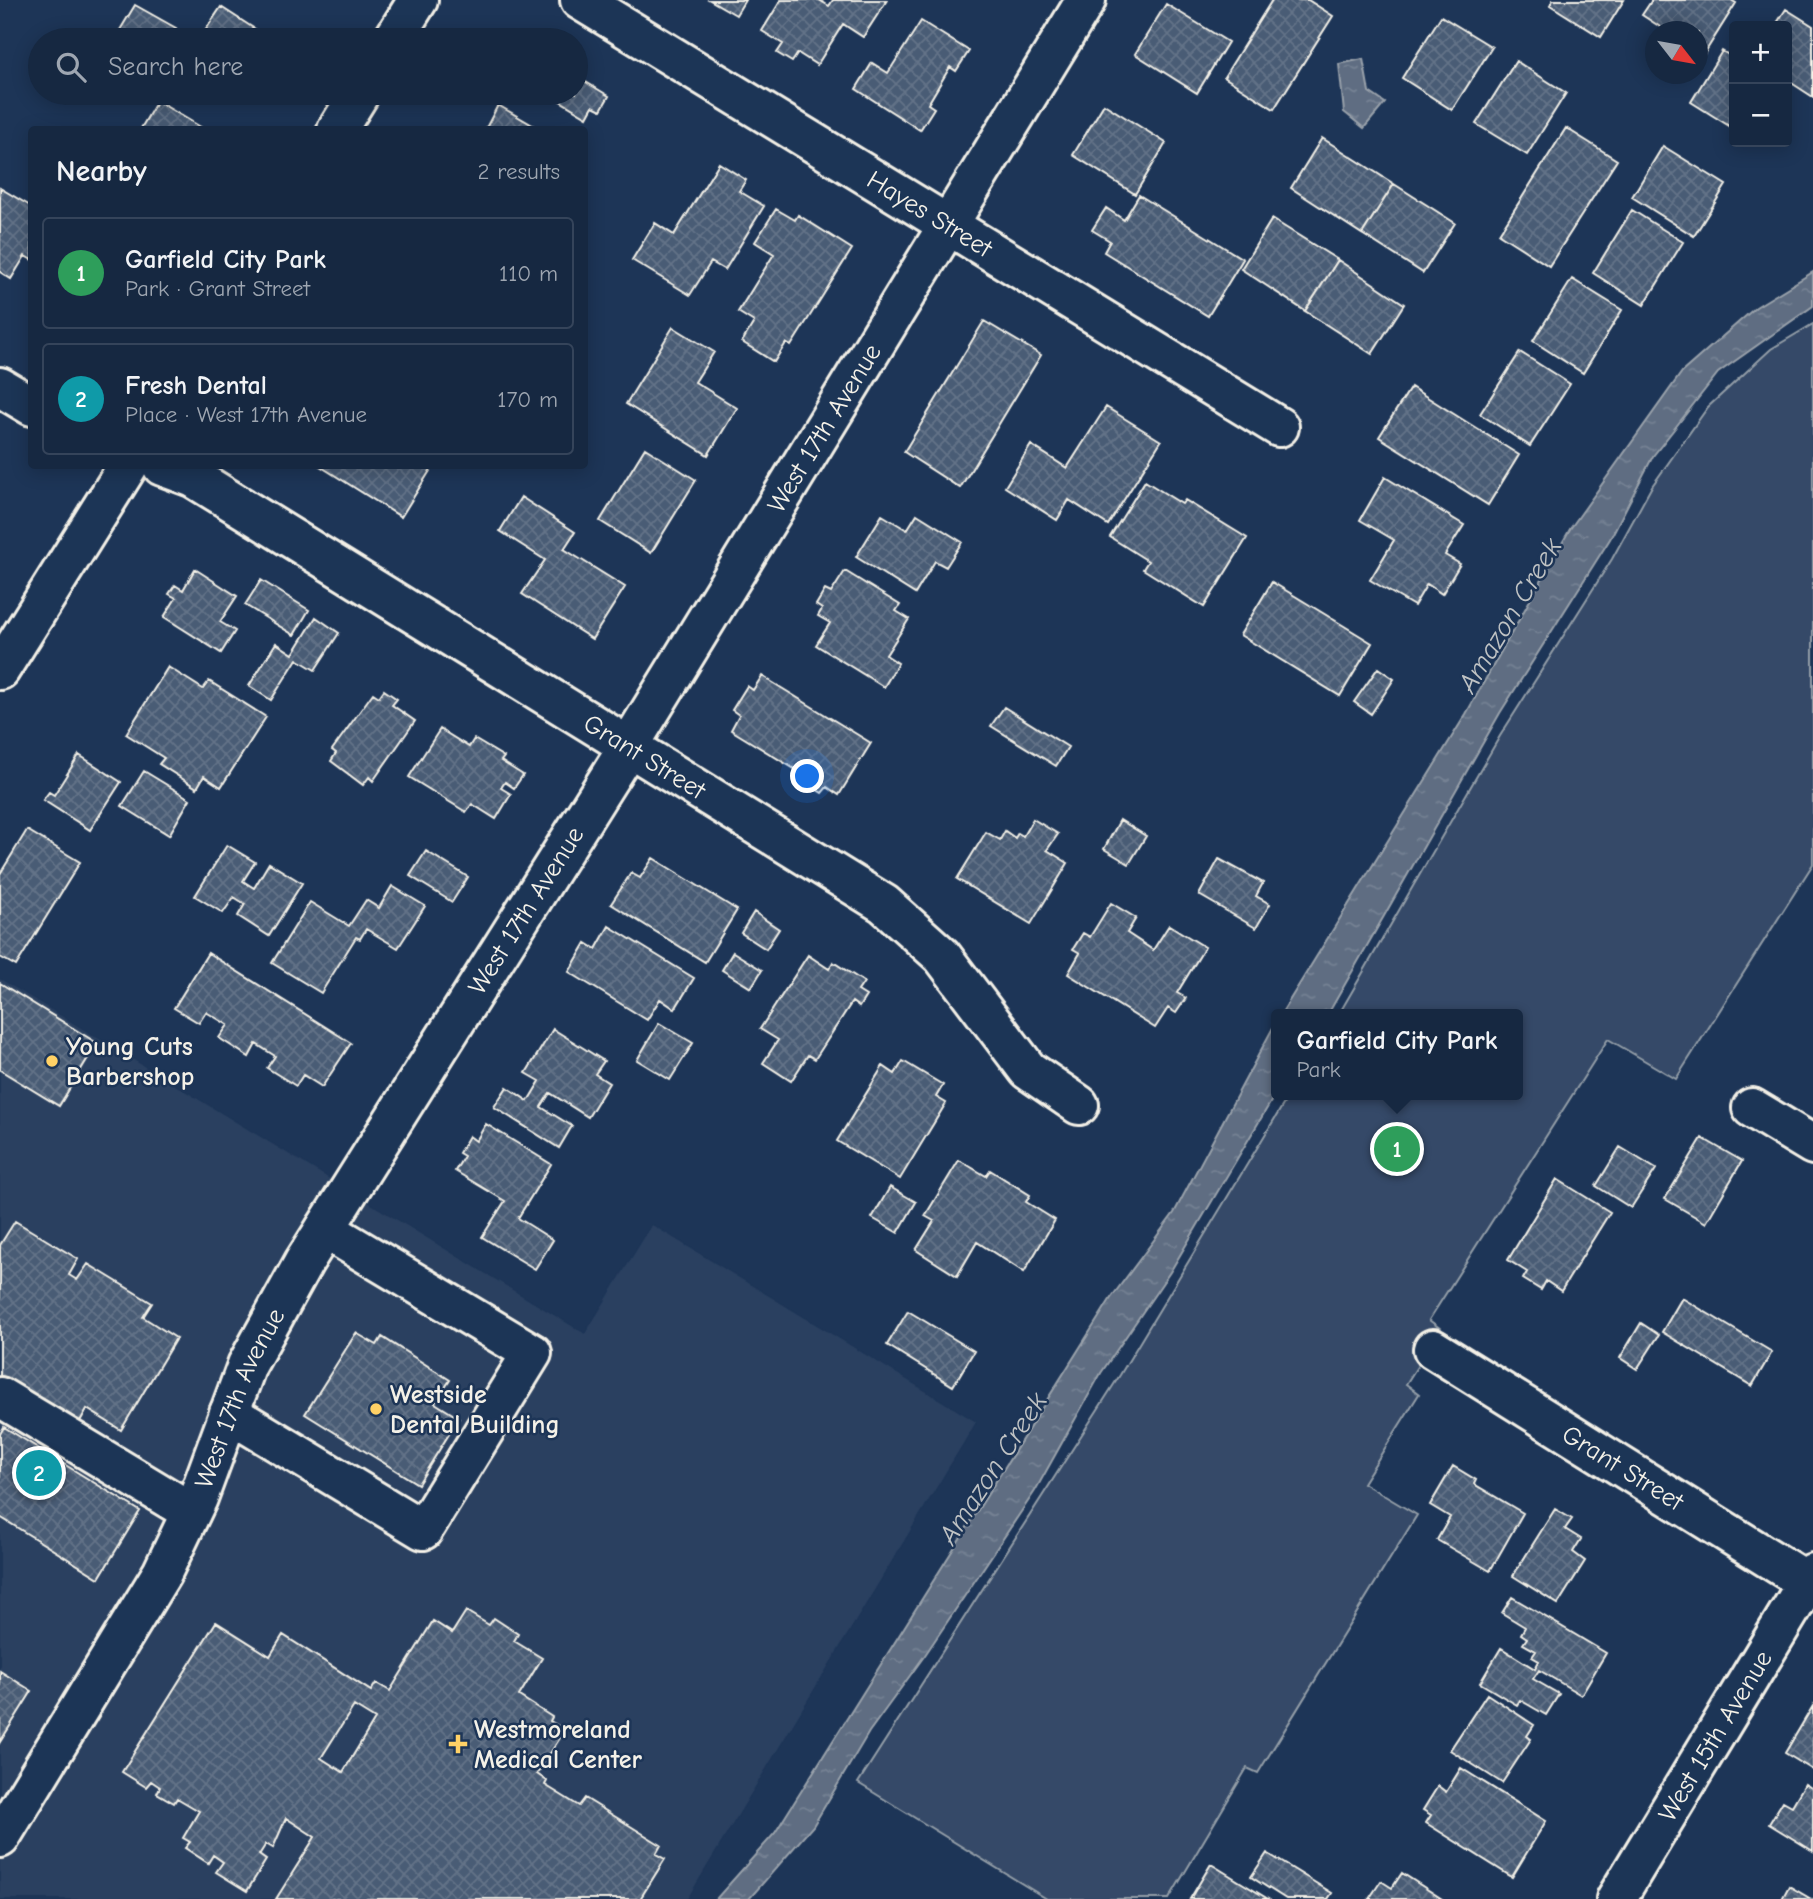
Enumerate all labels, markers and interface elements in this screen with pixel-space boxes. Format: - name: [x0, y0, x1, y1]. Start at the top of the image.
- north arrow: [1645, 21, 1708, 84]
- map controls: [1729, 21, 1792, 147]
- button: +: [1729, 21, 1792, 84]
- search box: [28, 28, 588, 105]
- icon: search: [52, 48, 90, 86]
- text: Search here: [108, 52, 243, 82]
- button: −: [1729, 84, 1792, 147]
- text: Nearby: [56, 154, 147, 189]
- text: 2 results: [478, 158, 560, 185]
- street label: Hayes Street: [861, 165, 999, 265]
- text: Garfield City Park: [125, 245, 326, 275]
- text: 1: [76, 260, 86, 287]
- text: 110 m: [499, 260, 558, 287]
- text: Park · Grant Street: [125, 275, 310, 302]
- street label: West 17th Avenue: [762, 339, 888, 518]
- text: Fresh Dental: [125, 371, 267, 401]
- text: 2: [75, 386, 87, 413]
- text: 170 m: [497, 386, 558, 413]
- text: Place · West 17th Avenue: [125, 401, 367, 428]
- water label: Amazon Creek: [1451, 532, 1569, 699]
- street label: Grant Street: [578, 708, 712, 807]
- your location: [790, 759, 824, 793]
- street label: West 17th Avenue: [462, 821, 590, 1000]
- popup: [1271, 1009, 1523, 1100]
- text: Garfield City Park: [1297, 1026, 1497, 1056]
- place label: Young Cuts Barbershop: [66, 1032, 194, 1092]
- marker: Young Cuts Barbershop: [44, 1053, 60, 1069]
- text: Park: [1297, 1056, 1341, 1083]
- pin: 1: [1374, 1123, 1420, 1175]
- street label: West 17th Avenue: [189, 1303, 291, 1492]
- place label: Westside Dental Building: [390, 1380, 560, 1440]
- water label: Amazon Creek: [931, 1386, 1054, 1551]
- marker: Westside Dental Building: [368, 1401, 384, 1417]
- street label: Grant Street: [1556, 1419, 1690, 1518]
- pin: 2: [16, 1447, 62, 1499]
- street label: West 15th Avenue: [1653, 1645, 1779, 1827]
- place label: Westmoreland Medical Center: [474, 1715, 643, 1775]
- marker: Westmoreland Medical Center: [448, 1734, 468, 1754]

